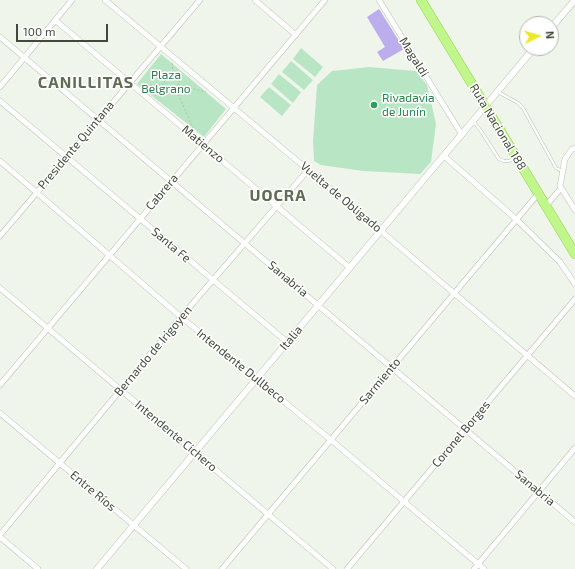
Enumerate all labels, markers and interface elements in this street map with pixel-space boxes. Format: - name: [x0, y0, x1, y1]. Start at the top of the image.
- scale bar: [18, 16, 110, 42]
- north arrow: [519, 16, 559, 56]
- text: 100 m: [23, 24, 55, 38]
- text: N: [544, 30, 557, 40]
- street label: Magaldi: [396, 35, 432, 79]
- park label: Plaza Belgrano: [141, 68, 191, 96]
- district label: CANILLITAS: [38, 73, 134, 93]
- street label: Ruta Nacional 188: [467, 81, 529, 173]
- place label: Rivadavia de Junín: [382, 91, 435, 119]
- street label: Presidente Quintana: [35, 98, 117, 192]
- marker: Rivadavia de Junín: [369, 100, 379, 110]
- street label: Matienzo: [179, 122, 227, 166]
- street label: Vuelta de Obligado: [297, 159, 385, 235]
- street label: Cabrera: [143, 171, 181, 213]
- district label: UOCRA: [249, 186, 307, 206]
- street label: Santa Fe: [148, 224, 194, 266]
- street label: Sanabria: [265, 258, 311, 300]
- street label: Bernardo de Irigoyen: [111, 303, 195, 399]
- street label: Italia: [277, 323, 305, 353]
- street label: Intendente Dullbeco: [194, 326, 288, 406]
- street label: Sarmiento: [356, 355, 404, 407]
- street label: Intendente Cichero: [132, 397, 220, 475]
- street label: Coronel Borges: [429, 398, 493, 470]
- street label: Sanabria: [512, 467, 558, 509]
- street label: Entre Ríos: [67, 468, 119, 514]

